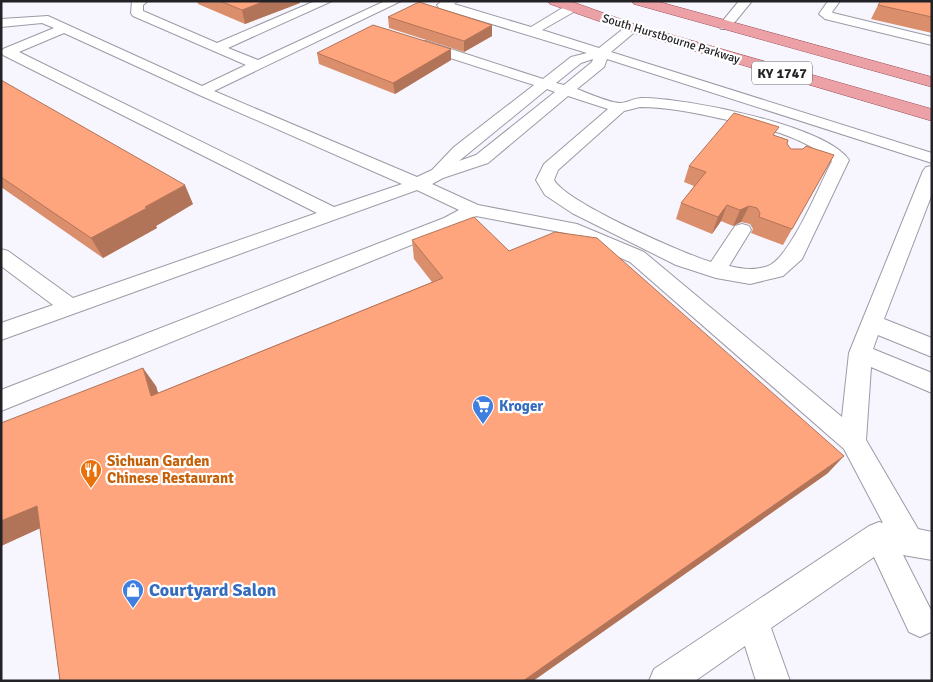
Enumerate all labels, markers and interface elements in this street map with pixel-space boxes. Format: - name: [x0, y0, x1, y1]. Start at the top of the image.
- street label: South Hurstbourne Parkway: [600, 11, 742, 67]
- road number: KY 1747: [752, 62, 812, 84]
- supermarket icon: Kroger: [471, 394, 495, 425]
- place label: Kroger: [499, 397, 543, 415]
- place label: Sichuan Garden Chinese Restaurant: [107, 452, 234, 487]
- restaurant icon: Sichuan Garden Chinese Restaurant: [79, 458, 103, 489]
- shop icon: Courtyard Salon: [121, 578, 145, 609]
- place label: Courtyard Salon: [149, 579, 277, 601]

